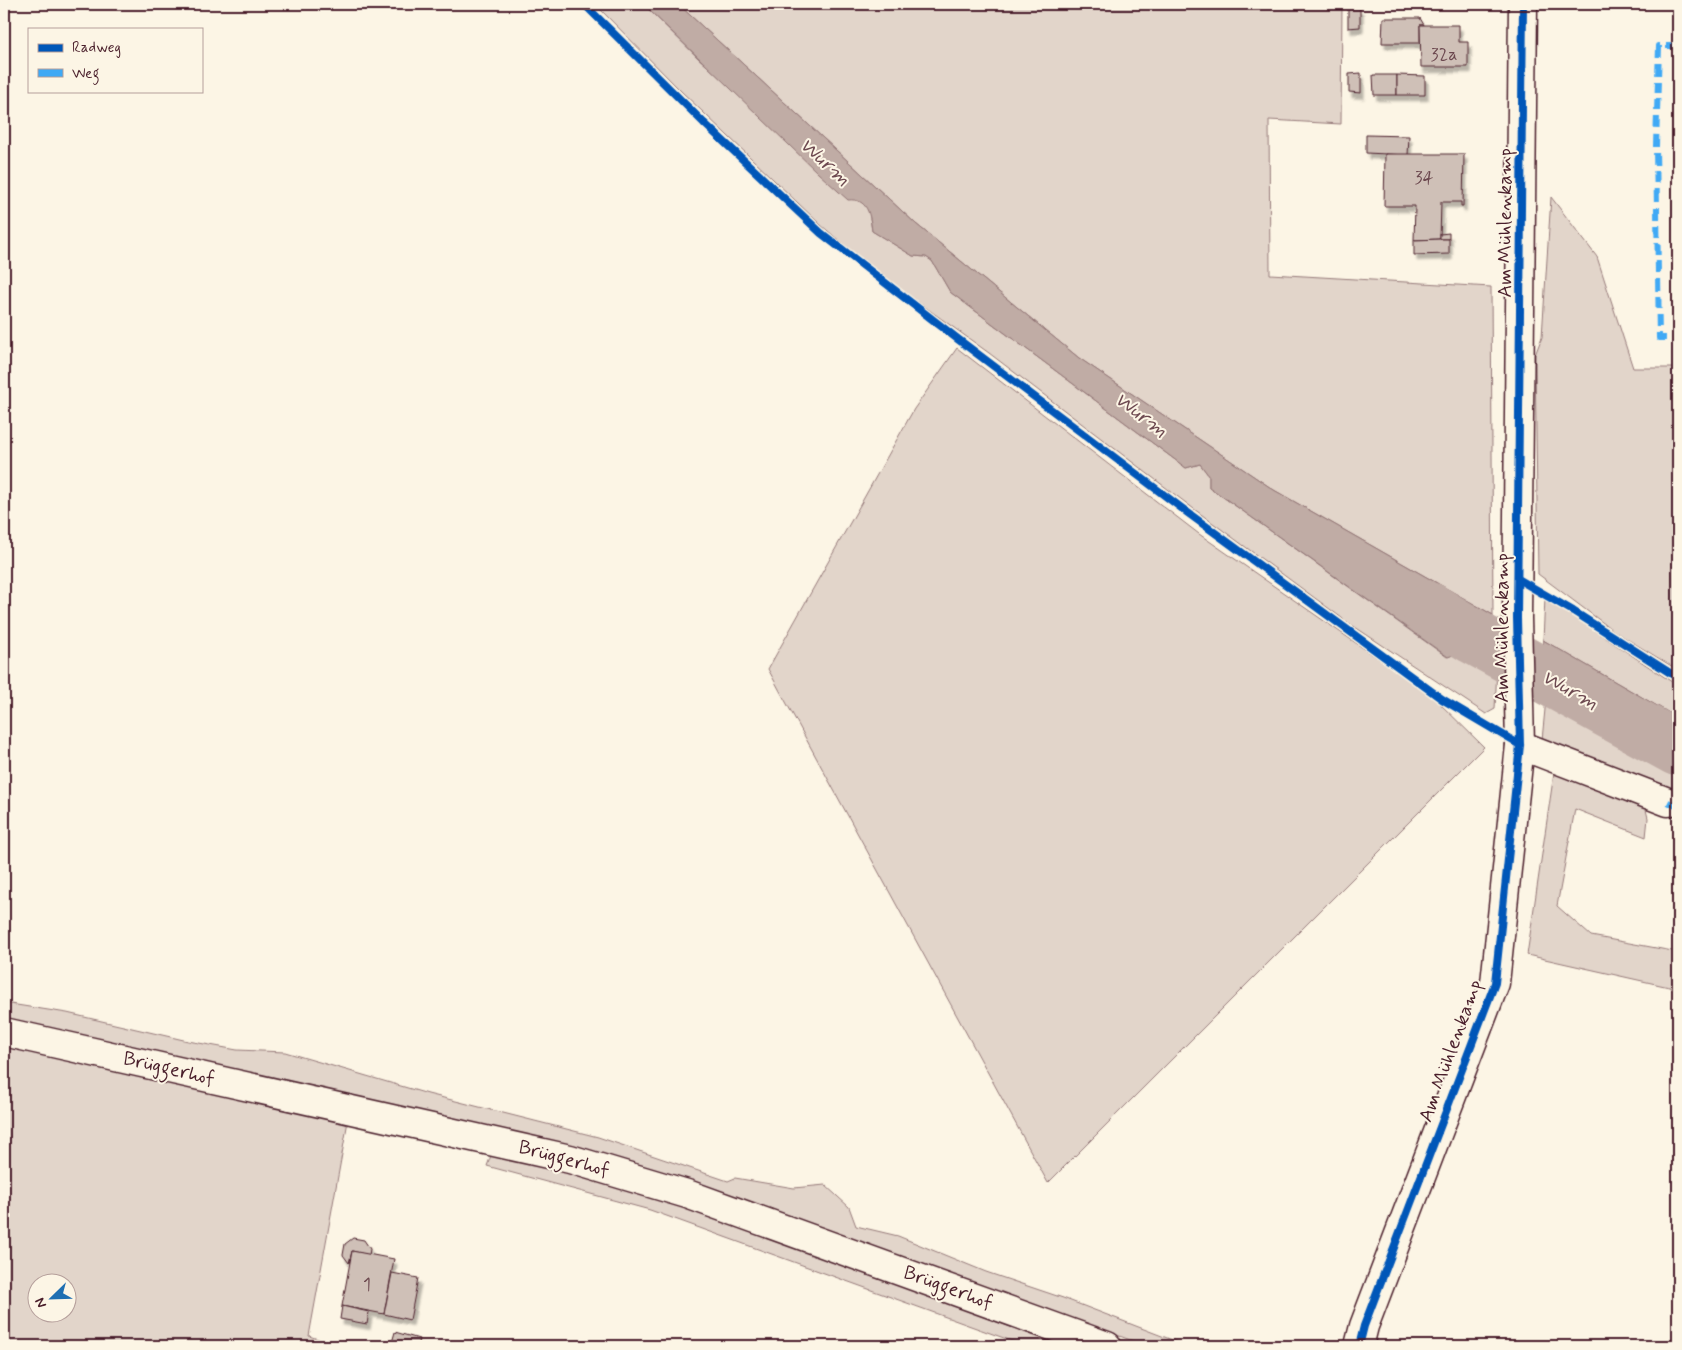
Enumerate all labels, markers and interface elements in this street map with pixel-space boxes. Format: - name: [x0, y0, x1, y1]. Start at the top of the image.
- legend: [28, 28, 202, 92]
- text: Radweg: [72, 38, 121, 58]
- house number: 32a: [1431, 43, 1457, 67]
- text: Weg: [72, 64, 99, 85]
- water label: Wurm: [793, 131, 857, 193]
- street label: Am Mühlenkamp: [1492, 148, 1519, 298]
- house number: 34: [1414, 166, 1434, 190]
- water label: Wurm: [1108, 386, 1174, 444]
- street label: Am Mühlenkamp: [1489, 553, 1516, 703]
- water label: Wurm: [1537, 663, 1603, 717]
- street label: Am Mühlenkamp: [1413, 976, 1489, 1126]
- street label: Brüggerhof: [120, 1045, 218, 1095]
- street label: Brüggerhof: [515, 1134, 613, 1186]
- street label: Brüggerhof: [899, 1259, 996, 1319]
- north arrow: [28, 1272, 78, 1322]
- house number: 1: [363, 1273, 371, 1297]
- text: N: [31, 1295, 51, 1310]

